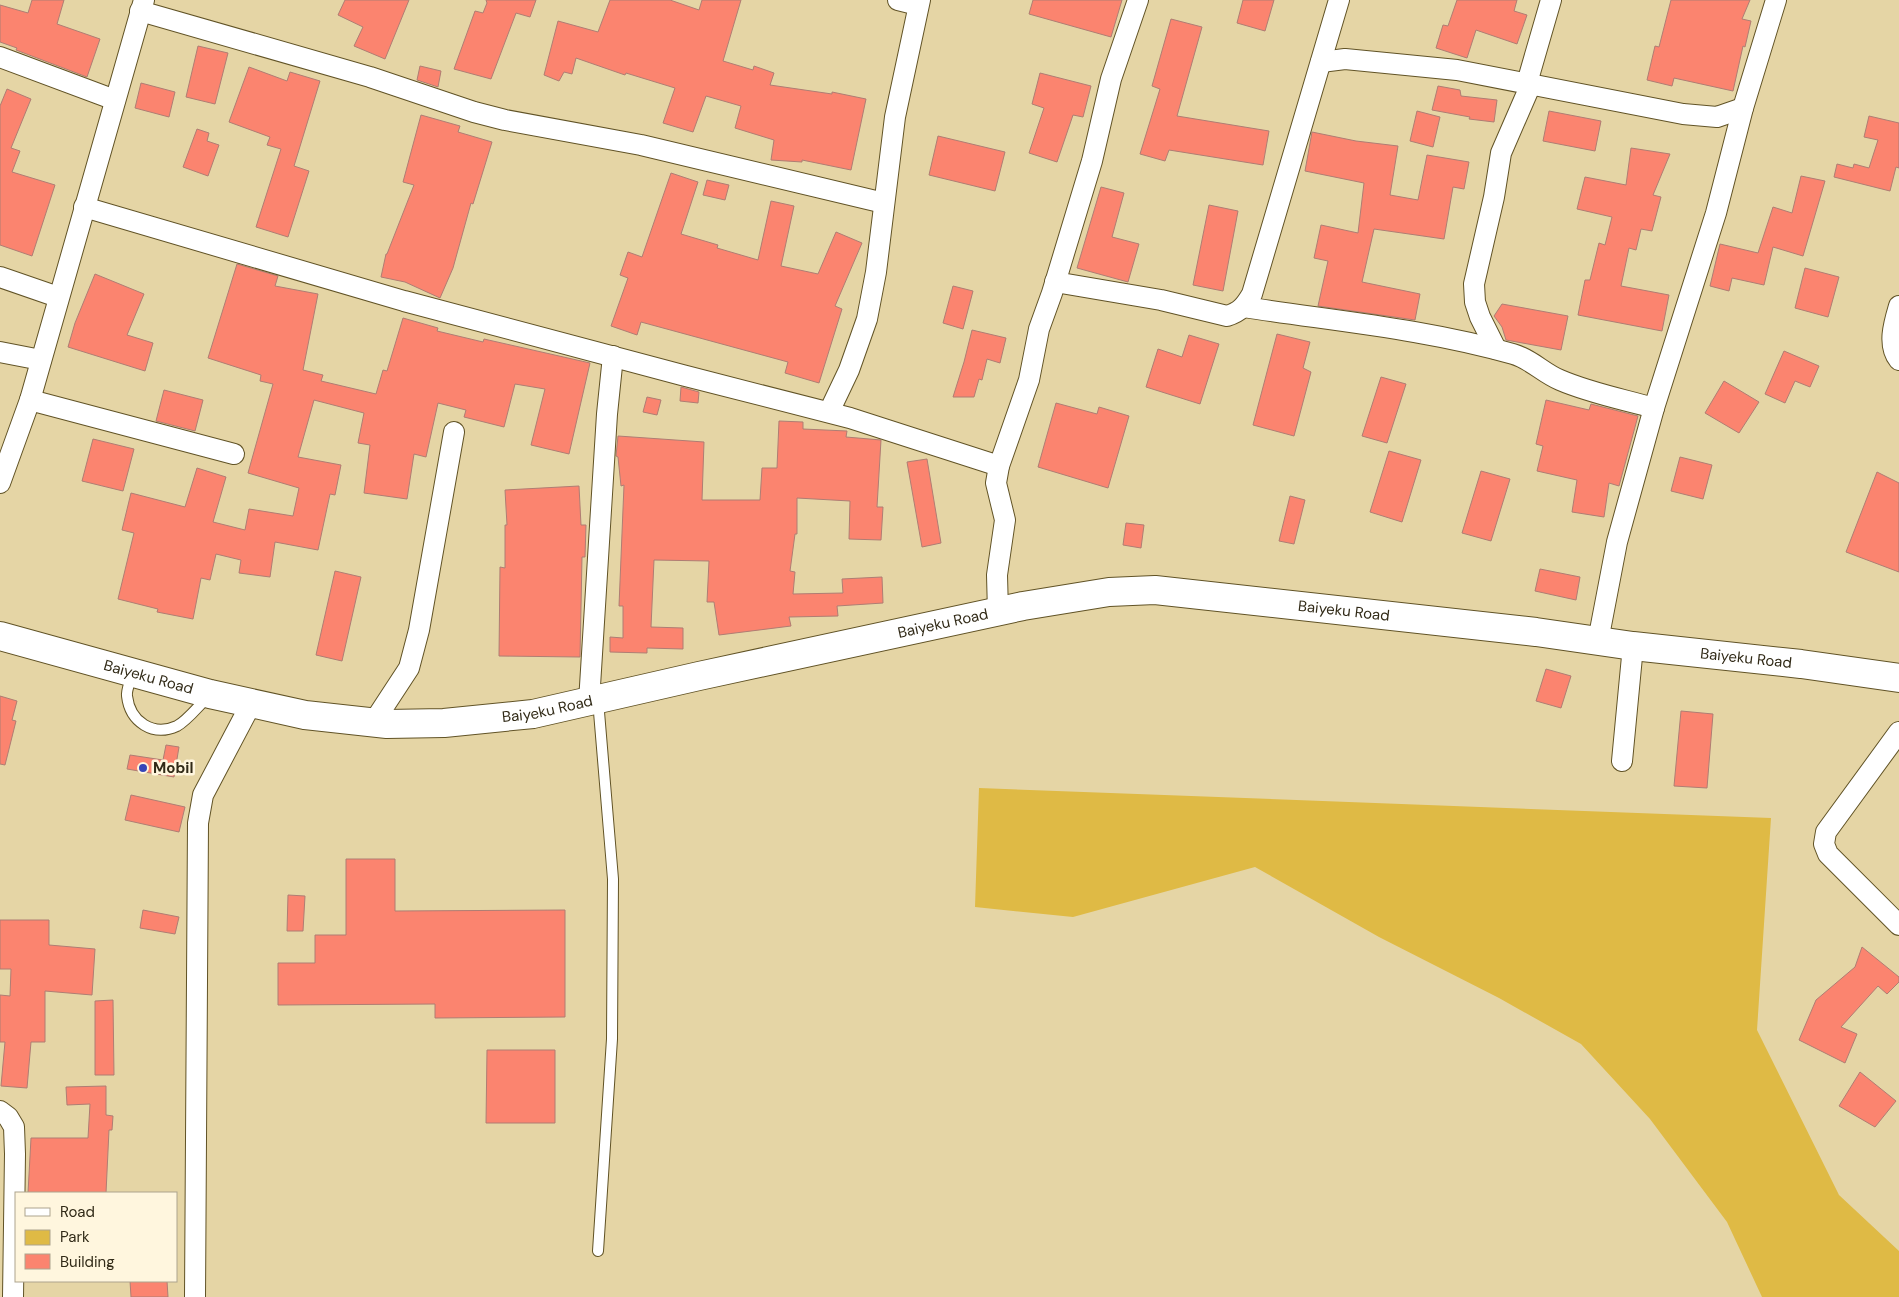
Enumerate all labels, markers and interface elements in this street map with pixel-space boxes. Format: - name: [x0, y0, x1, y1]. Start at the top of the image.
- street label: Baiyeku Road: [1297, 596, 1391, 626]
- street label: Baiyeku Road: [896, 604, 990, 643]
- street label: Baiyeku Road: [1699, 643, 1793, 673]
- street label: Baiyeku Road: [101, 655, 196, 699]
- street label: Baiyeku Road: [501, 691, 595, 727]
- place label: Mobil: [153, 758, 193, 778]
- marker: Mobil: [137, 762, 149, 774]
- legend: [15, 1192, 178, 1282]
- text: Road: [60, 1202, 95, 1222]
- text: Park: [60, 1227, 90, 1247]
- text: Building: [60, 1252, 115, 1272]

